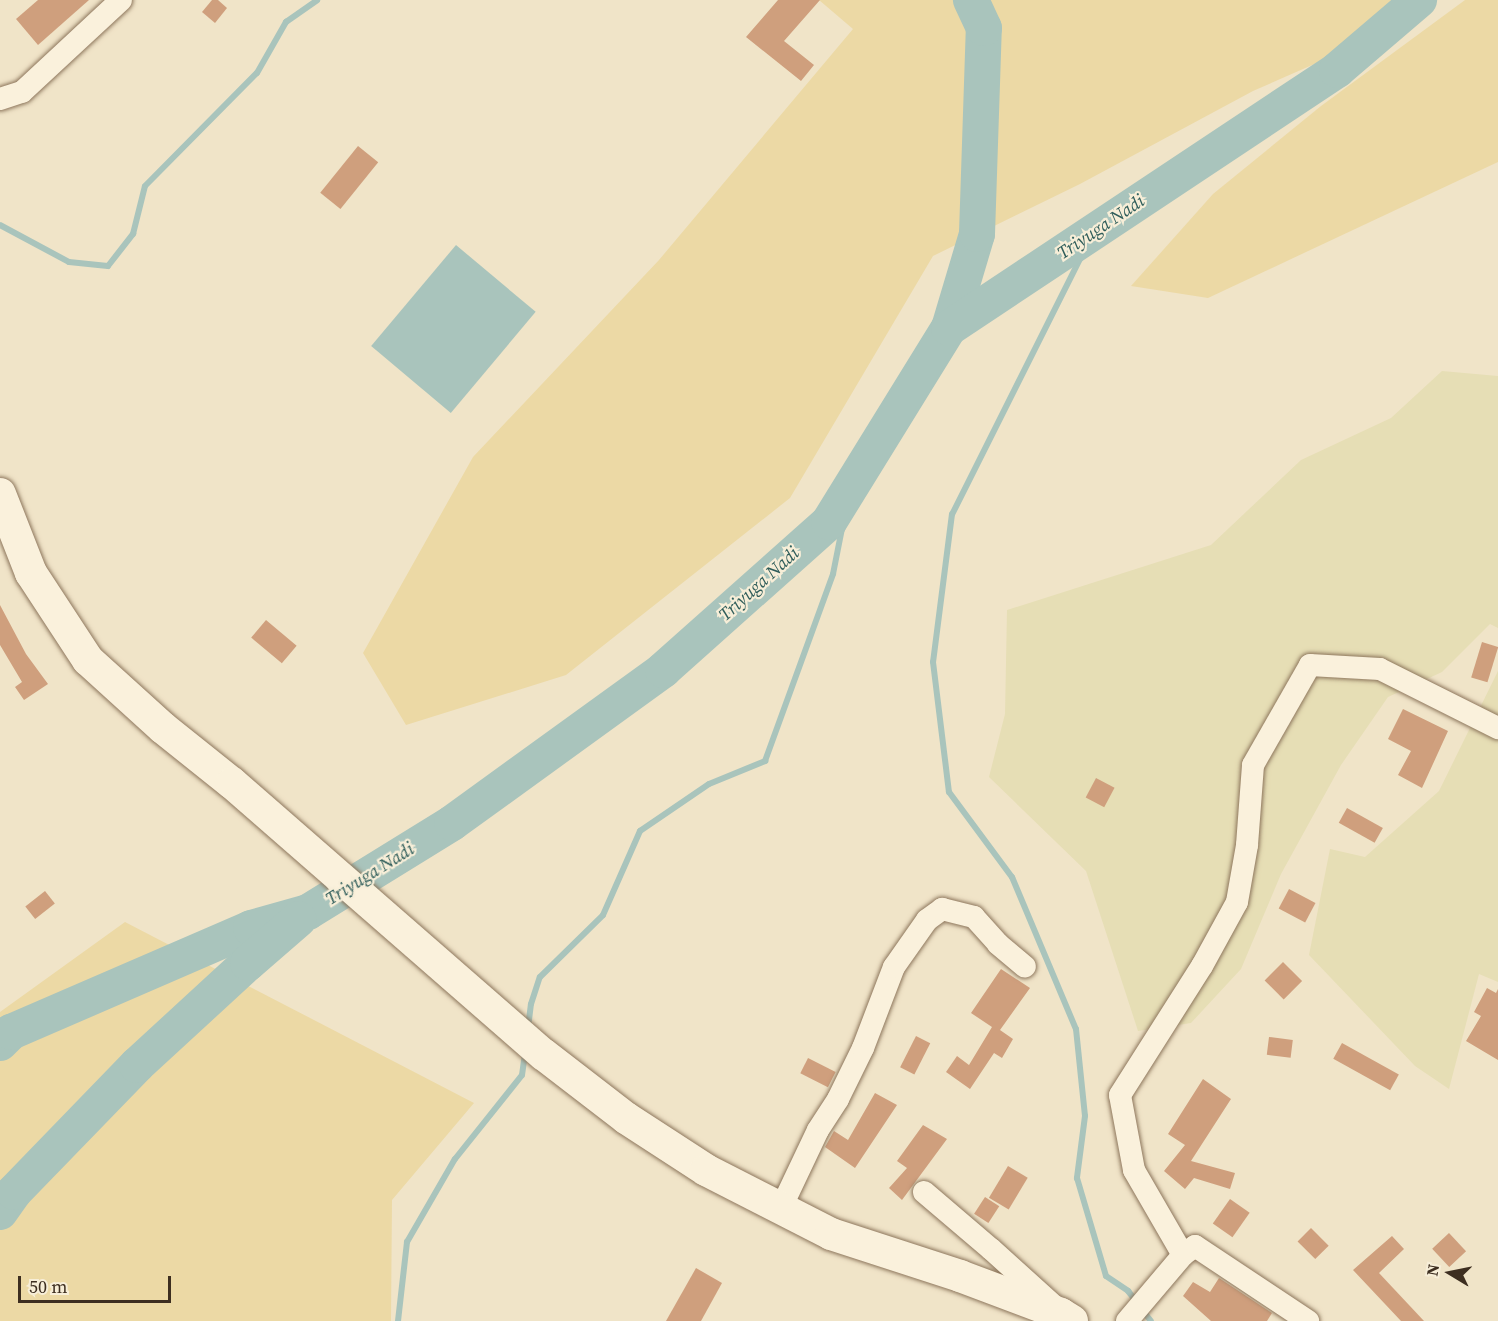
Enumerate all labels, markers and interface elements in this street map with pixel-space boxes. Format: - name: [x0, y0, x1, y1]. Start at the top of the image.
- water label: Triyuga Nadi: [1053, 190, 1149, 264]
- water label: Triyuga Nadi: [714, 542, 804, 626]
- water label: Triyuga Nadi: [322, 838, 418, 910]
- north arrow: [1420, 1243, 1480, 1303]
- text: N: [1420, 1262, 1444, 1278]
- scale bar: [21, 1264, 174, 1302]
- text: 50 m: [29, 1274, 67, 1299]

